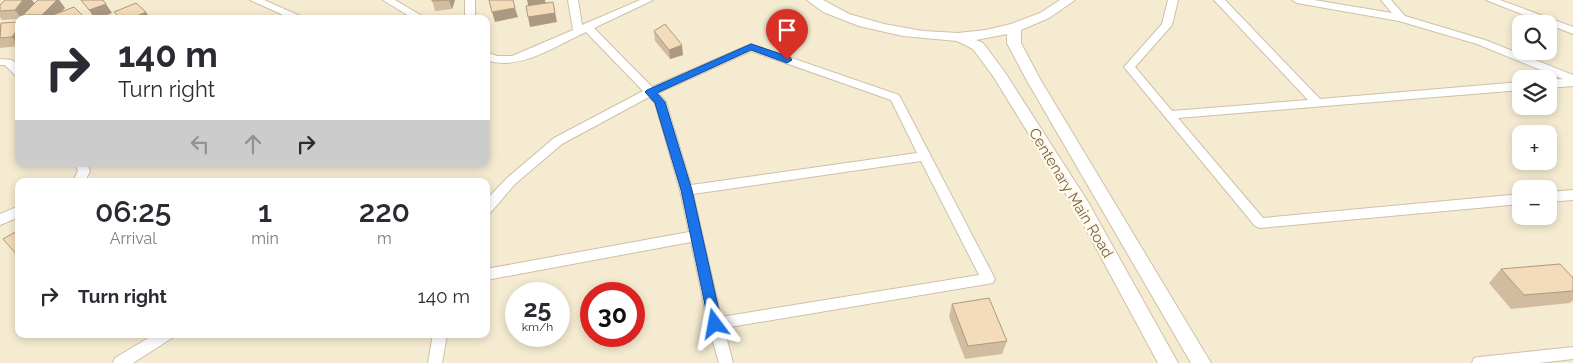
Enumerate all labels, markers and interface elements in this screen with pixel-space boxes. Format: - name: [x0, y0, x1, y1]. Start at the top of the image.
- pin: [766, 9, 808, 60]
- map controls: [1512, 15, 1557, 225]
- button: search: [1512, 15, 1557, 60]
- icon: arrive: [773, 16, 801, 44]
- text: 140 m: [118, 34, 218, 75]
- icon: right: [35, 35, 100, 100]
- button: layers: [1512, 70, 1557, 115]
- text: Turn right: [118, 76, 215, 102]
- street label: Centenary Main Road: [1025, 125, 1117, 261]
- button: +: [1512, 125, 1557, 170]
- icon: left: [186, 130, 214, 158]
- icon: ahead: [239, 130, 267, 158]
- icon: right: [292, 130, 320, 158]
- button: −: [1512, 180, 1557, 225]
- text: 06:25: [95, 194, 171, 229]
- text: 1: [258, 194, 272, 229]
- text: 220: [359, 194, 410, 229]
- text: Arrival: [110, 229, 157, 248]
- text: min: [251, 229, 279, 248]
- text: m: [377, 229, 392, 248]
- icon: right: [35, 282, 63, 310]
- speed limit sign: 30: [580, 282, 645, 347]
- text: Turn right: [78, 285, 167, 307]
- text: 140 m: [418, 285, 470, 307]
- text: 25: [524, 293, 551, 323]
- position arrow: [688, 297, 740, 349]
- text: km/h: [522, 320, 553, 334]

